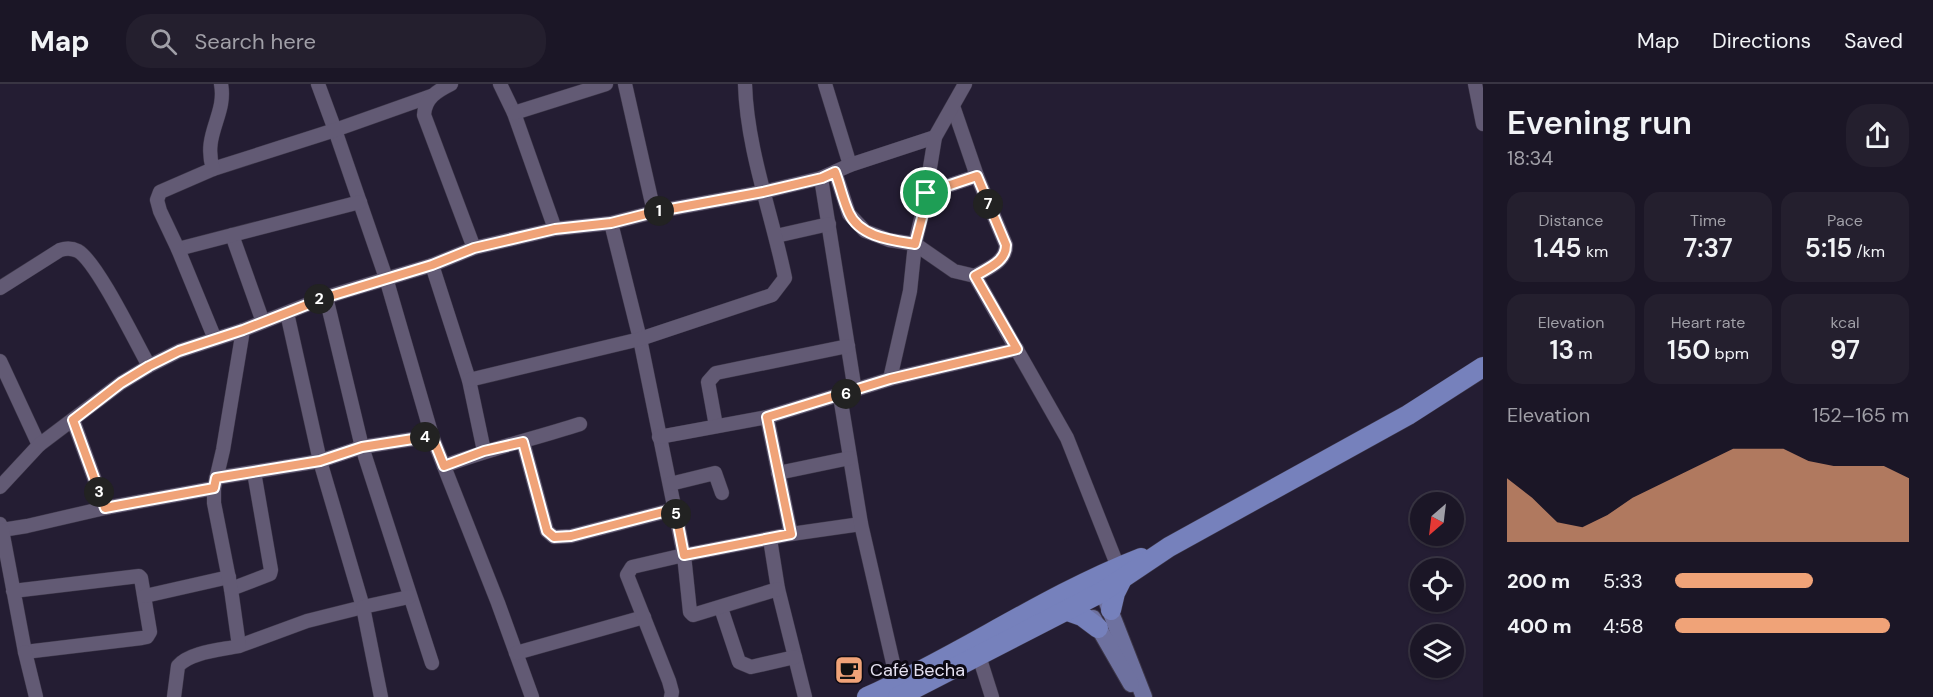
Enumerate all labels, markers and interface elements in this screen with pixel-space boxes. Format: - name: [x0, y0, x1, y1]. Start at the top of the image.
- search box: [126, 14, 546, 68]
- text: Map: [30, 23, 90, 60]
- icon: search: [147, 25, 180, 58]
- text: Search here: [195, 27, 316, 56]
- text: Map: [1637, 27, 1679, 55]
- text: Directions: [1712, 27, 1811, 55]
- text: Saved: [1844, 27, 1903, 55]
- text: Evening run: [1507, 101, 1692, 144]
- button: share: [1846, 104, 1909, 167]
- text: 18:34: [1507, 145, 1553, 171]
- pin: [900, 167, 951, 218]
- icon: arrive: [909, 176, 942, 209]
- pin: 7: [973, 189, 1003, 219]
- text: 7: [984, 193, 992, 214]
- pin: 1: [644, 196, 674, 226]
- text: 1: [656, 200, 662, 221]
- text: Distance: [1539, 210, 1603, 231]
- text: Time: [1690, 210, 1726, 231]
- text: Pace: [1827, 210, 1863, 231]
- text: 1.45: [1534, 231, 1582, 265]
- text: 7:37: [1683, 231, 1733, 265]
- text: 5:15: [1805, 231, 1852, 265]
- text: km: [1582, 241, 1608, 262]
- text: /km: [1852, 241, 1885, 262]
- pin: 2: [304, 284, 334, 314]
- text: 2: [314, 288, 324, 309]
- text: Elevation: [1538, 312, 1604, 333]
- text: Heart rate: [1671, 312, 1745, 333]
- text: kcal: [1831, 312, 1859, 333]
- text: 13: [1549, 333, 1574, 367]
- text: 150: [1667, 333, 1710, 367]
- text: 97: [1830, 333, 1860, 367]
- text: m: [1574, 343, 1593, 364]
- text: bpm: [1710, 343, 1749, 364]
- pin: 6: [831, 379, 861, 409]
- text: 6: [841, 383, 851, 404]
- text: Elevation: [1507, 402, 1590, 428]
- text: 152–165 m: [1812, 402, 1909, 428]
- pin: 4: [410, 422, 440, 452]
- text: 4: [420, 426, 430, 447]
- pin: 3: [84, 477, 114, 507]
- text: 3: [94, 481, 104, 502]
- north arrow: [1410, 492, 1464, 546]
- map controls: [1410, 492, 1464, 678]
- pin: 5: [661, 499, 691, 529]
- text: 5: [671, 503, 681, 524]
- button: locate: [1410, 558, 1464, 612]
- text: 200 m: [1507, 568, 1570, 594]
- text: 5:33: [1603, 568, 1643, 594]
- text: 400 m: [1507, 613, 1572, 639]
- text: 4:58: [1603, 613, 1644, 639]
- button: layers: [1410, 624, 1464, 678]
- cafe icon: Café Becha: [833, 654, 865, 686]
- place label: Café Becha: [870, 658, 965, 682]

